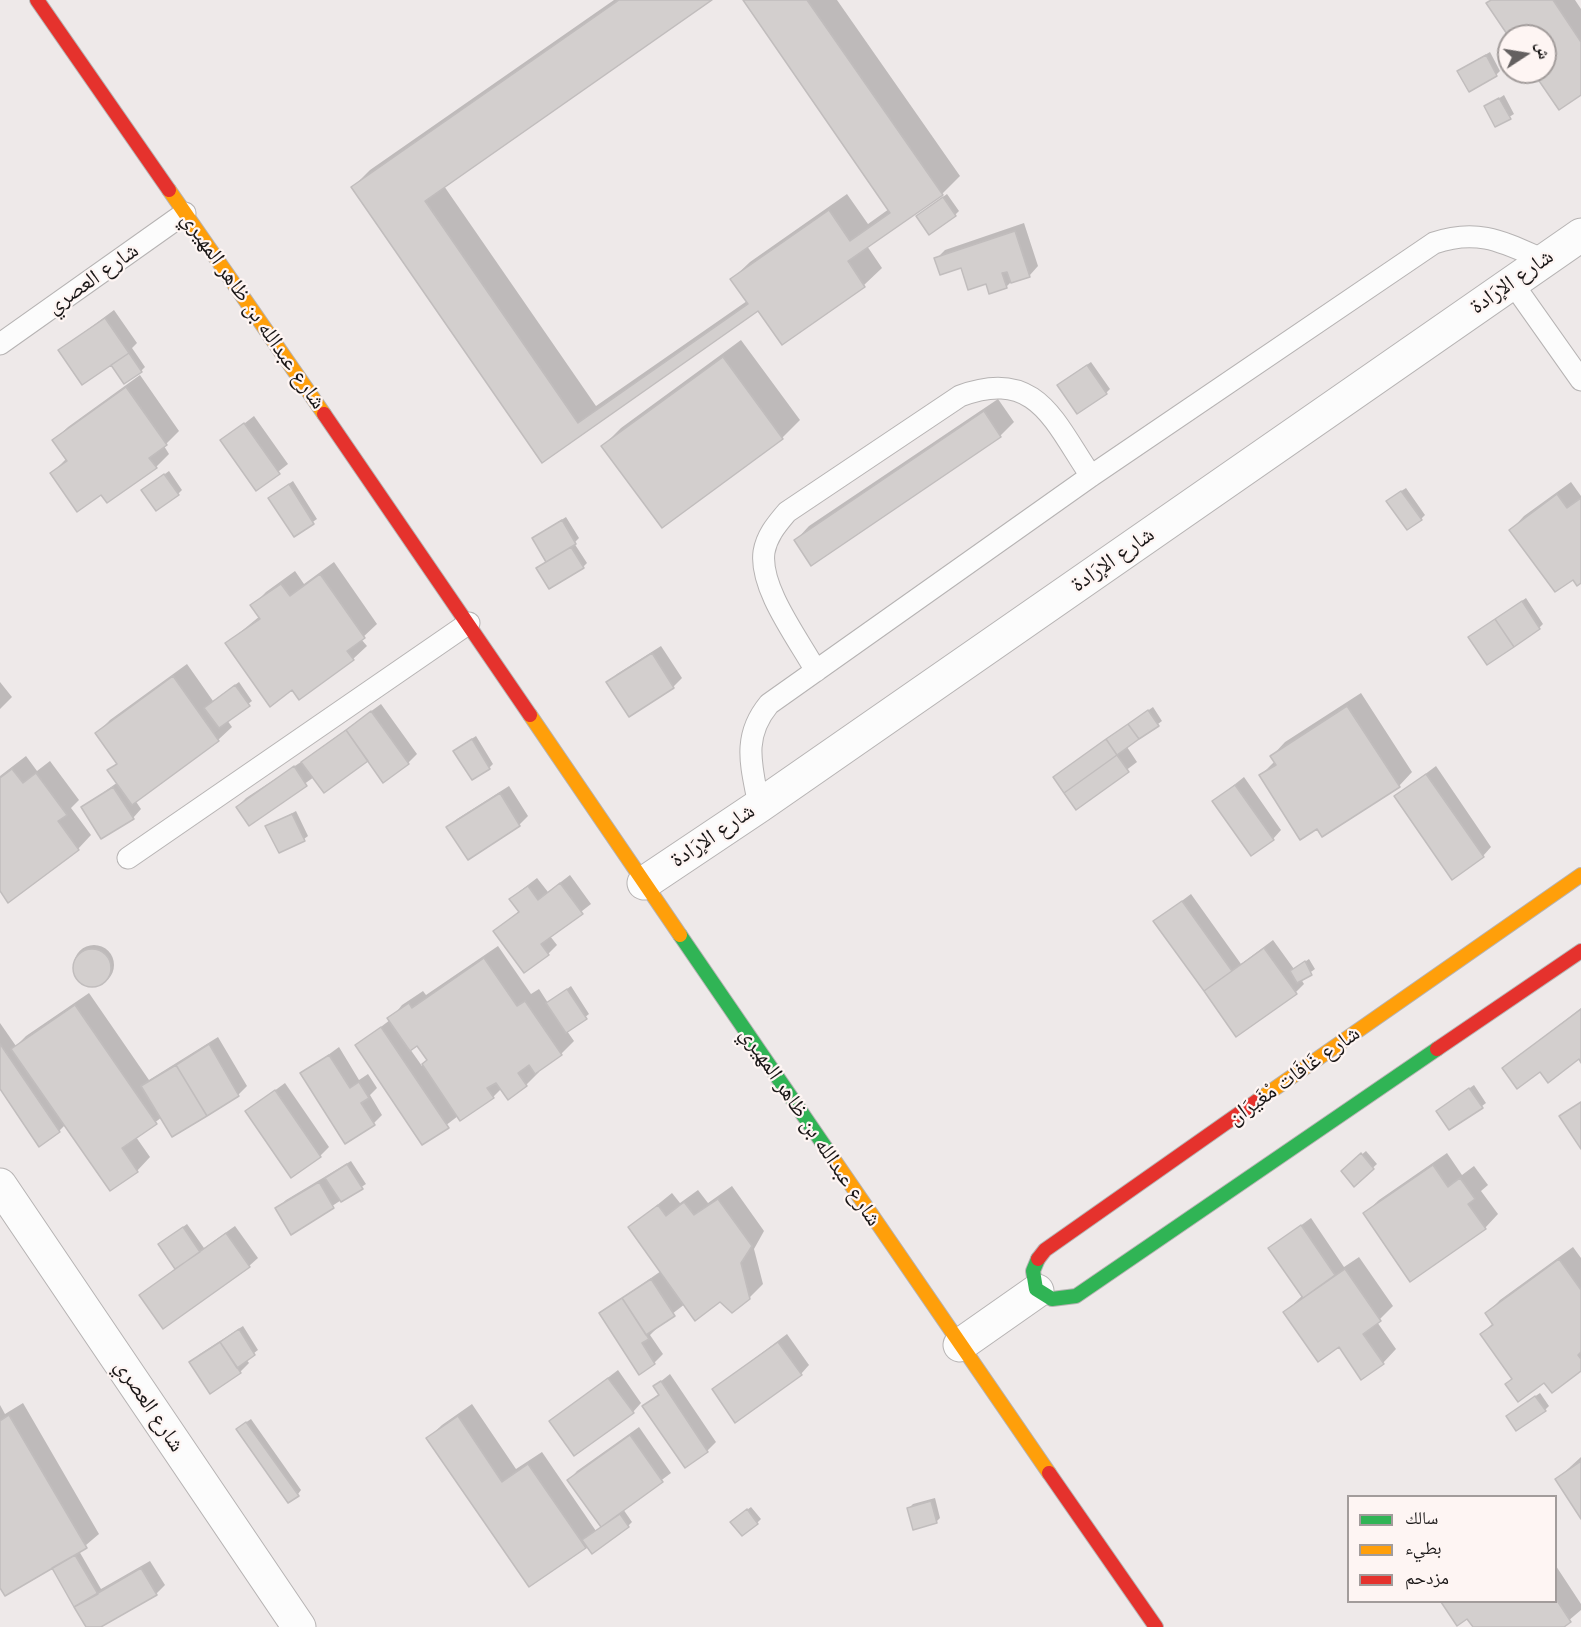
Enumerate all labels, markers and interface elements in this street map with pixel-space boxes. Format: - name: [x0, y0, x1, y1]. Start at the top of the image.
- north arrow: [1497, 24, 1557, 84]
- text: ش: [1531, 40, 1555, 61]
- street label: شارع عبدالله بن ظاهر المهيري: [175, 207, 331, 415]
- street label: شارع العصري: [42, 238, 144, 320]
- street label: شارع الإرَادة: [1465, 244, 1559, 320]
- street label: شارع الإرَادة: [1066, 522, 1160, 598]
- street label: شارع الإرَادة: [666, 798, 760, 874]
- street label: شارع غَافَات مْغَيرَان: [1223, 1021, 1365, 1131]
- street label: شارع عبدالله بن ظاهر المهيري: [733, 1022, 887, 1232]
- street label: شارع العصري: [108, 1355, 190, 1457]
- legend: [1347, 1495, 1557, 1603]
- text: سالك: [1405, 1506, 1438, 1529]
- text: بطيء: [1405, 1536, 1442, 1559]
- text: مزدحم: [1405, 1566, 1449, 1589]

